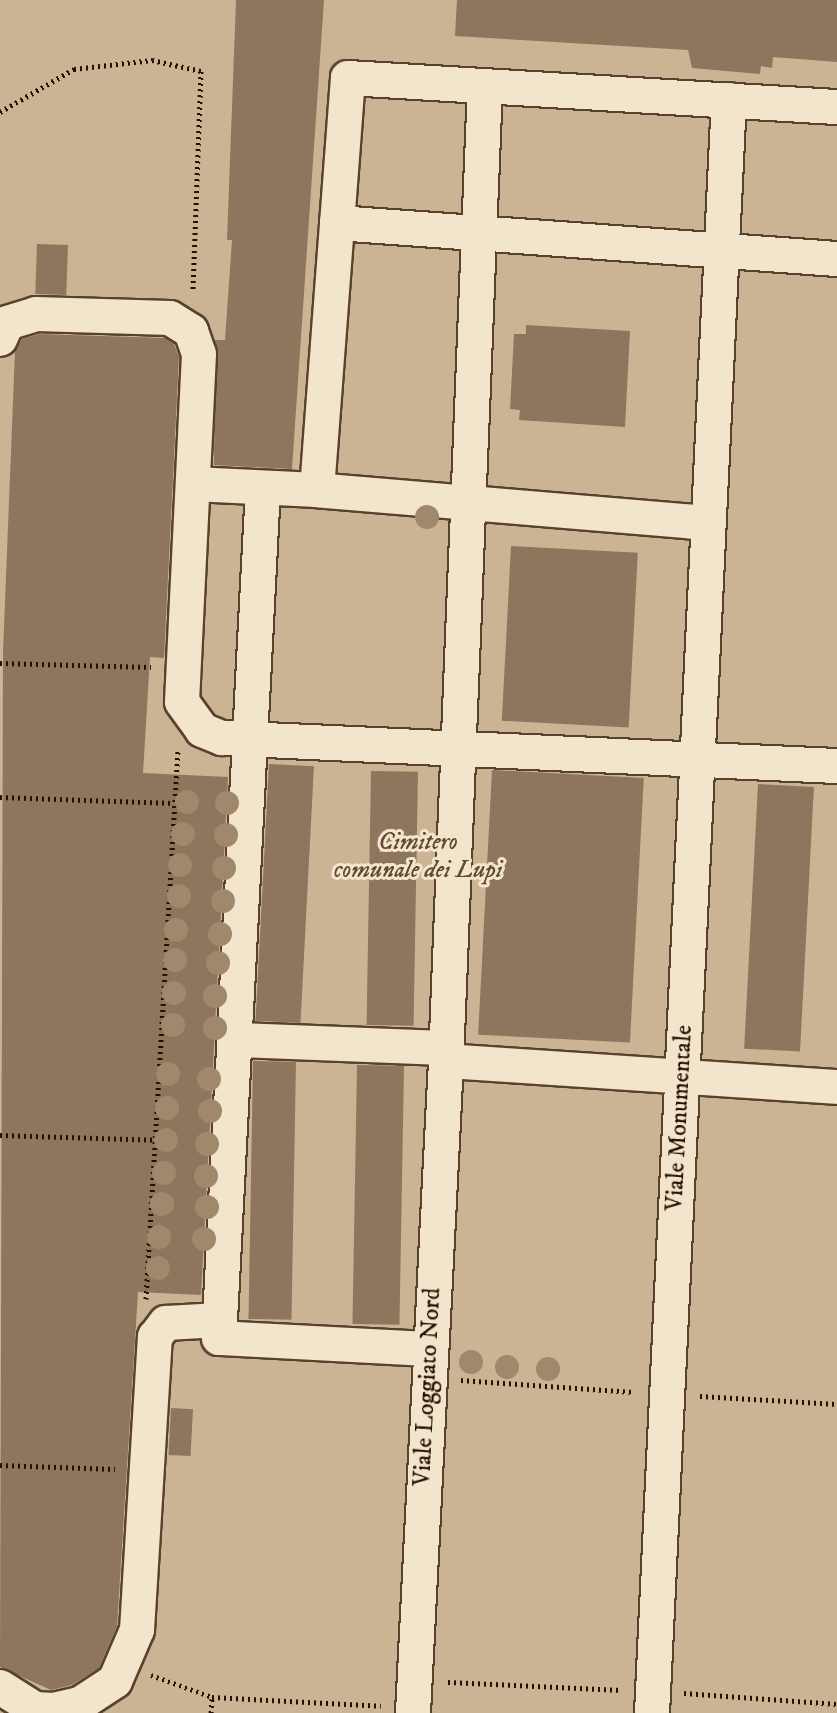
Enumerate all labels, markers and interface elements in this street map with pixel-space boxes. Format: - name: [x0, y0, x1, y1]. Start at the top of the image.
- park label: Cimitero comunale dei Lupi: [334, 829, 502, 885]
- street label: Viale Monumentale: [661, 1024, 699, 1212]
- street label: Viale Loggiato Nord: [408, 1287, 448, 1487]

